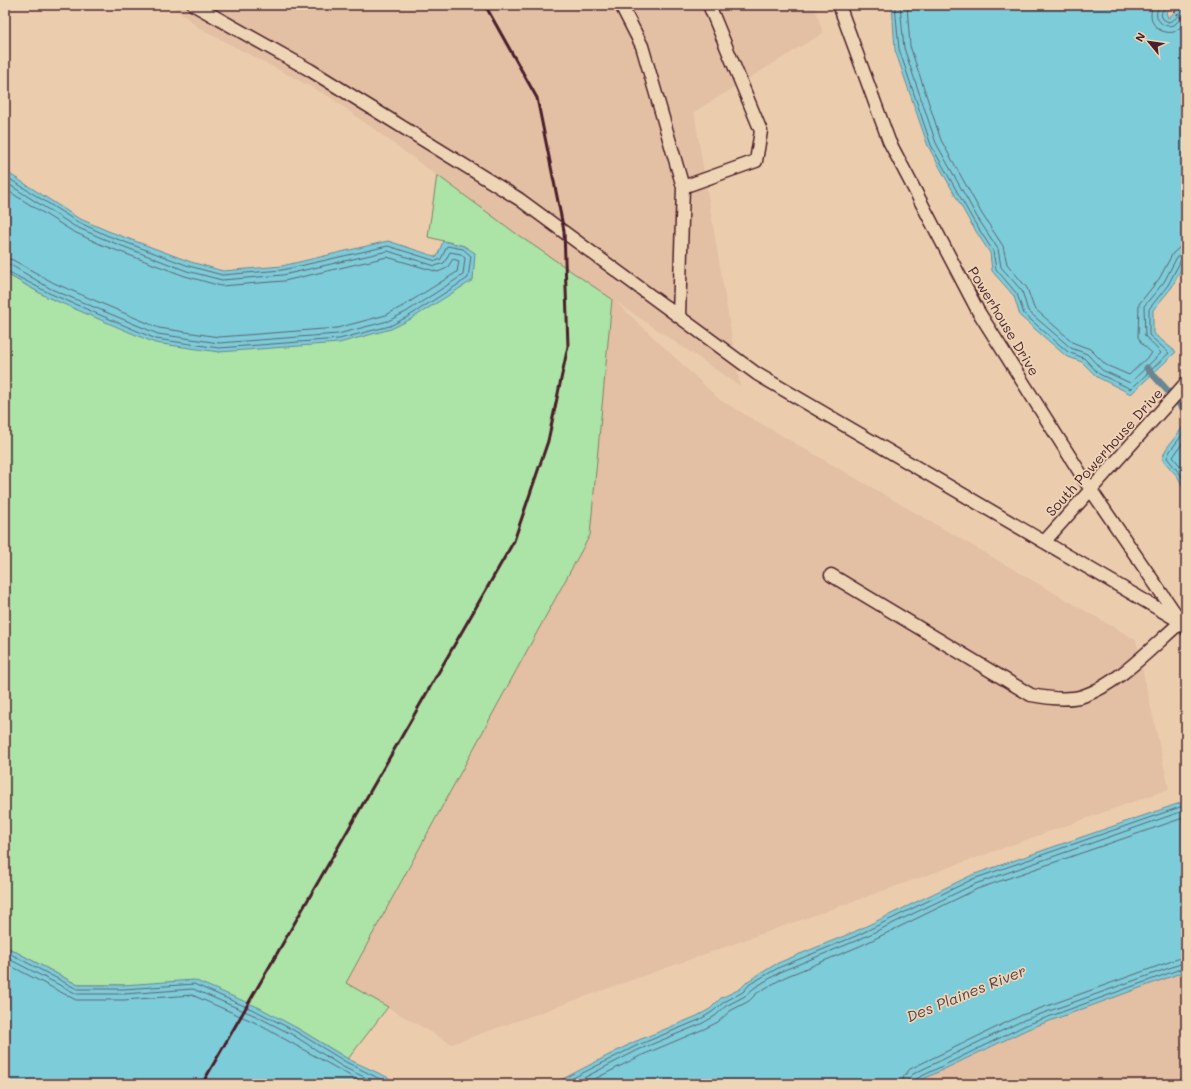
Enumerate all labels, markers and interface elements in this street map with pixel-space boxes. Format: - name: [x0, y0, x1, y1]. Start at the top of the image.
- north arrow: [1129, 22, 1169, 62]
- text: N: [1131, 30, 1148, 44]
- street label: Powerhouse Drive: [964, 263, 1044, 379]
- street label: South Powerhouse Drive: [1041, 384, 1167, 520]
- water label: Des Plaines River: [903, 960, 1029, 1026]

